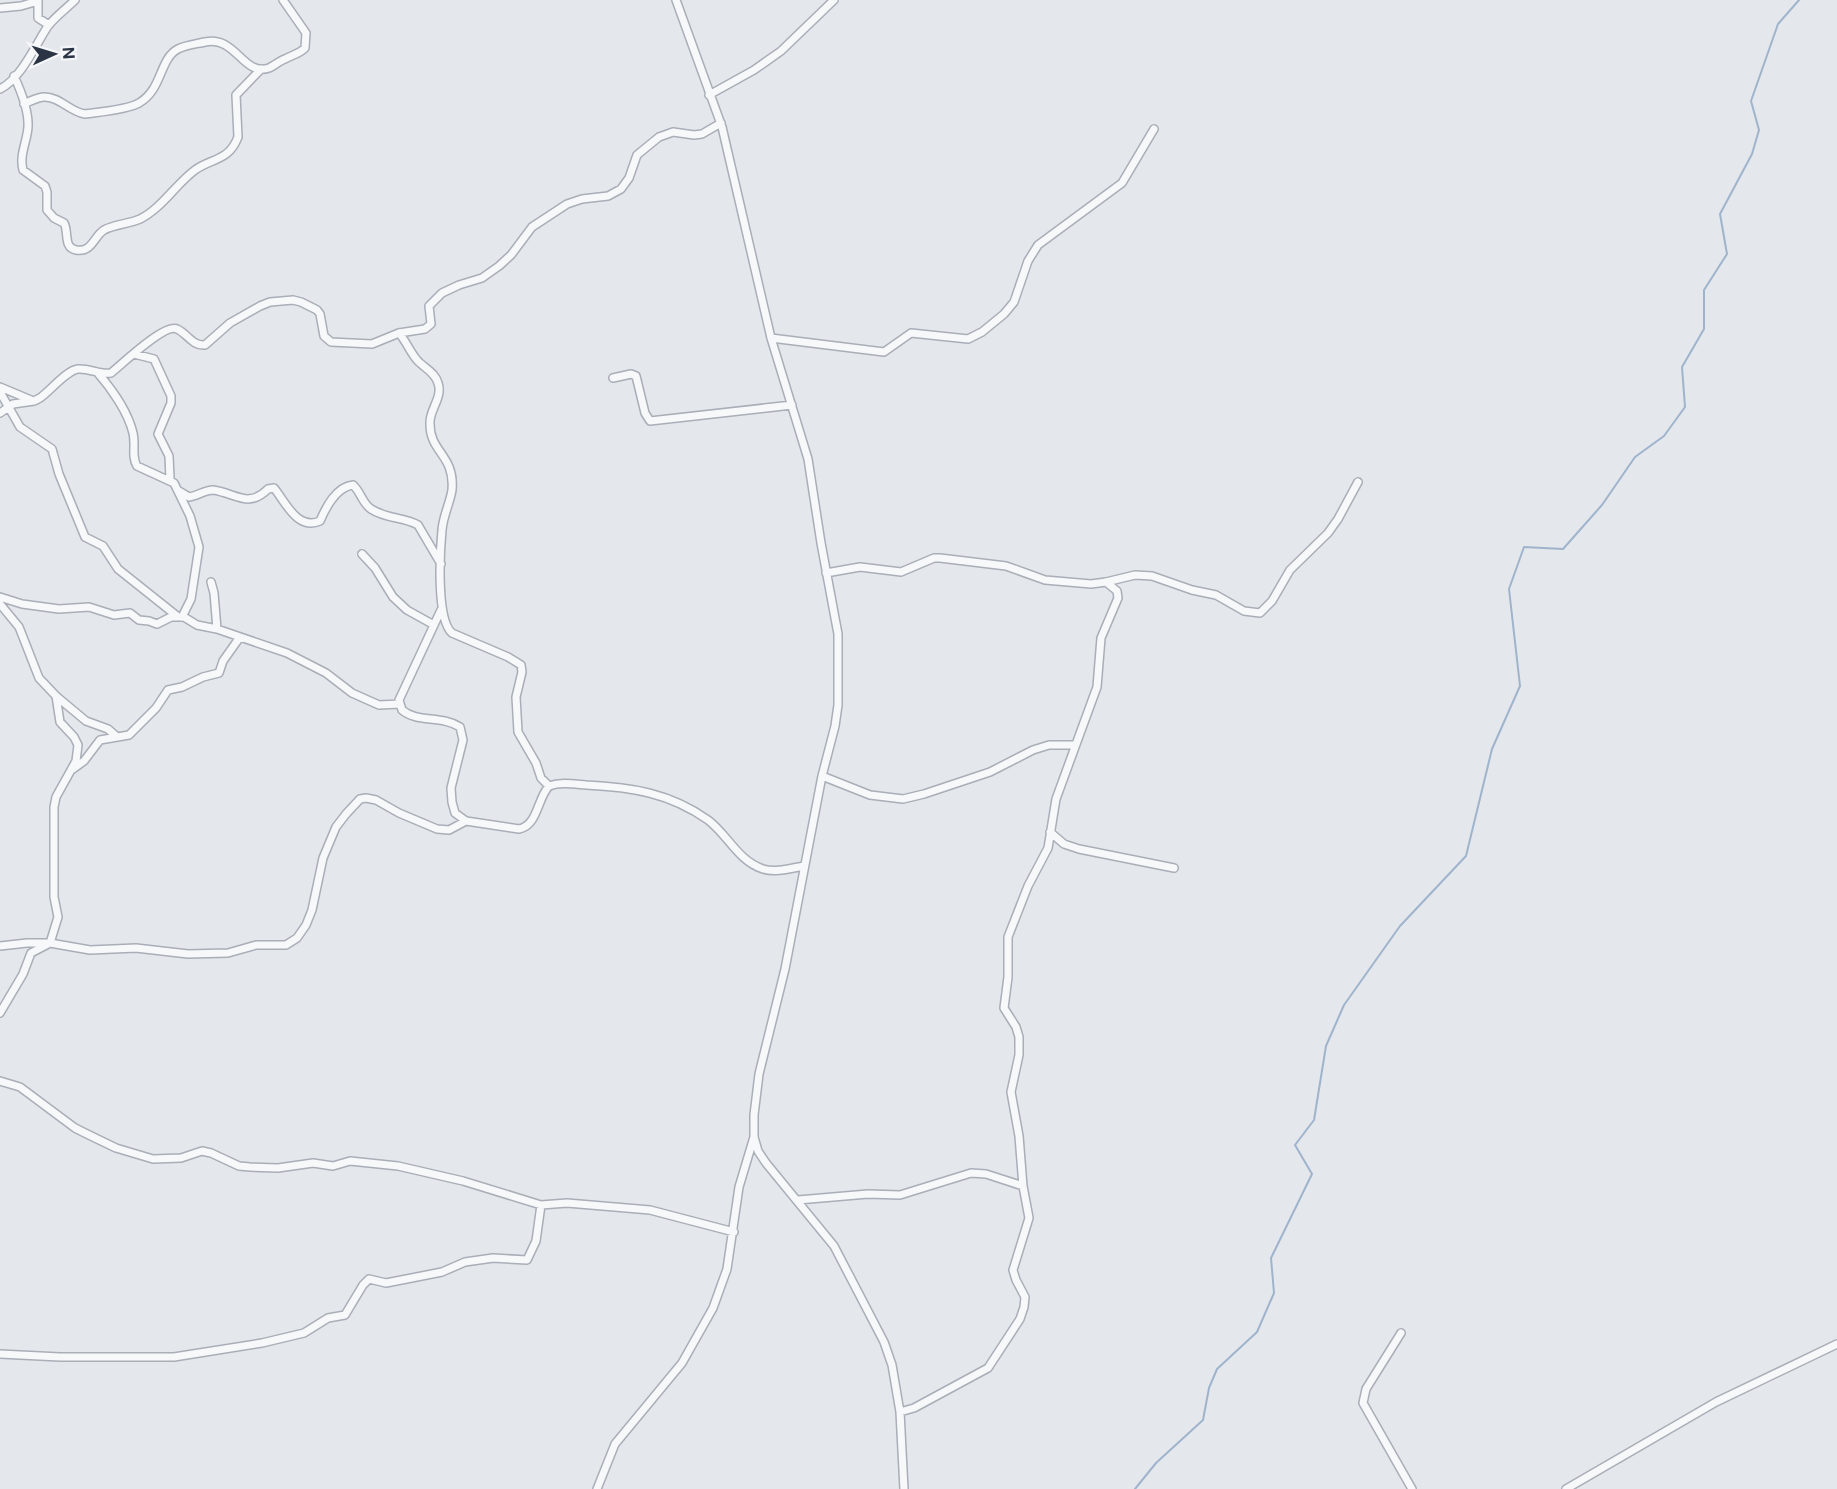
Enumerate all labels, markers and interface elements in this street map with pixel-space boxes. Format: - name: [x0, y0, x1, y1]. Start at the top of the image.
- north arrow: [24, 24, 84, 84]
- text: N: [59, 46, 78, 60]

